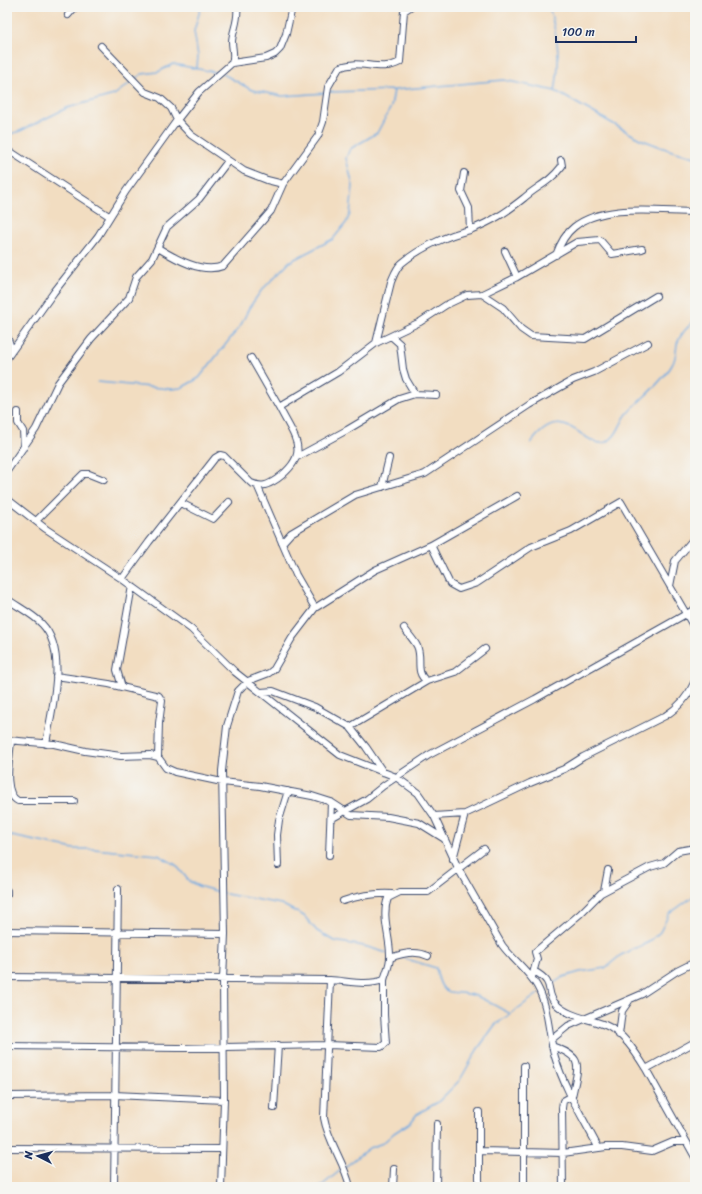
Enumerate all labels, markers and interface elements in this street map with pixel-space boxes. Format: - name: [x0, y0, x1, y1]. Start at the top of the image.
- scale bar: [556, 18, 636, 44]
- text: 100 m: [562, 21, 595, 43]
- north arrow: [18, 1136, 58, 1176]
- text: N: [19, 1150, 38, 1161]

